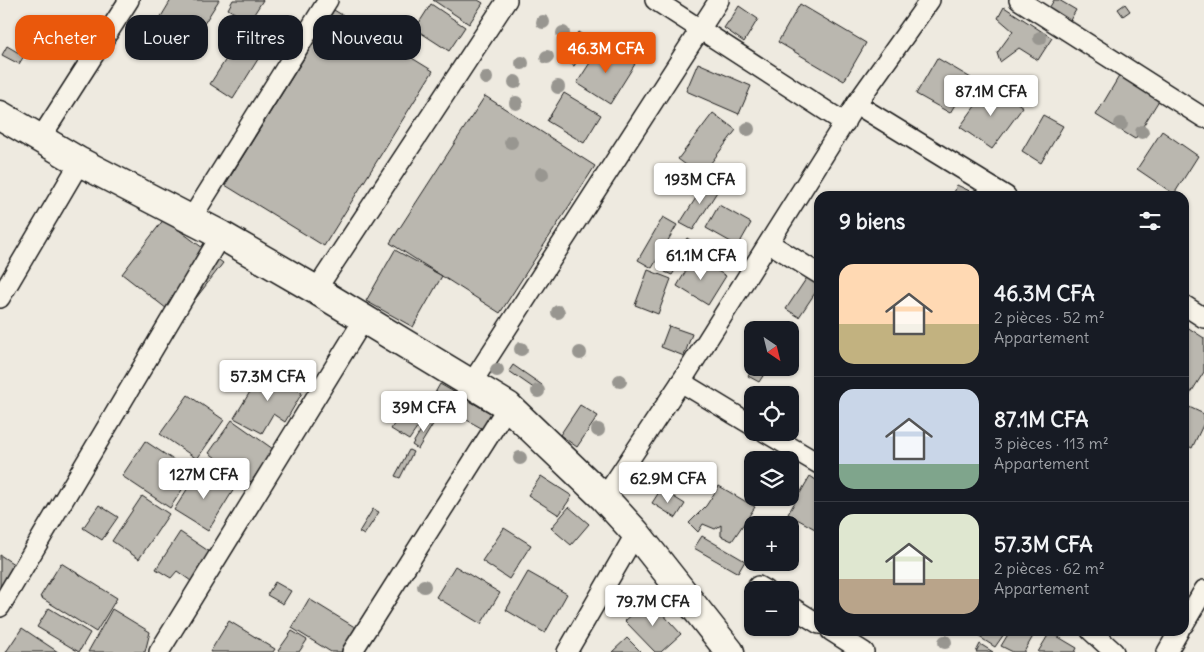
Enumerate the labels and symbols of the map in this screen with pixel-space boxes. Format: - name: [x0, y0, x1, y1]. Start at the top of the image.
- pin: 46.3M CFA: [549, 32, 663, 74]
- pin: 87.1M CFA: [934, 74, 1048, 117]
- pin: 193M CFA: [648, 162, 752, 205]
- pin: 61.1M CFA: [644, 238, 758, 281]
- north arrow: [744, 321, 799, 376]
- pin: 57.3M CFA: [211, 360, 325, 402]
- pin: 39M CFA: [378, 390, 470, 433]
- pin: 127M CFA: [152, 458, 256, 500]
- pin: 62.9M CFA: [611, 462, 725, 504]
- pin: 79.7M CFA: [596, 584, 710, 627]

